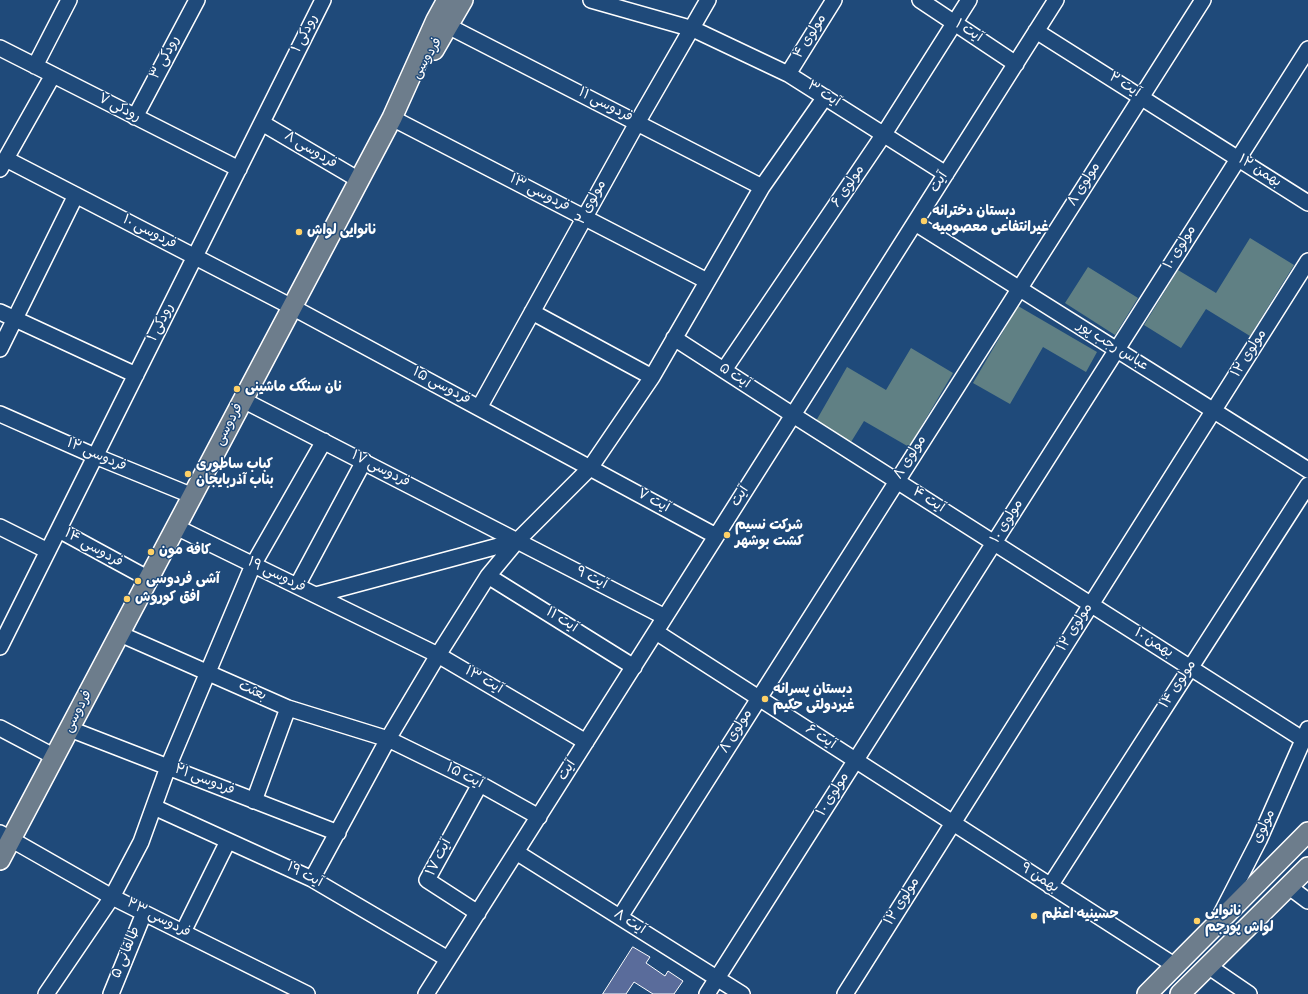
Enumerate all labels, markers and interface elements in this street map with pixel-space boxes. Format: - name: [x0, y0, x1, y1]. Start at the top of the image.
- street label: رودکی ۱: [289, 12, 323, 56]
- street label: مولوی ۴: [791, 12, 831, 62]
- street label: آیت ۱: [951, 17, 985, 47]
- street label: رودکی ۳: [148, 33, 184, 83]
- street label: فردوسی: [409, 35, 447, 83]
- street label: آیت ۲: [1105, 70, 1143, 102]
- street label: آیت ۳: [803, 78, 843, 112]
- street label: فردوسی ۱۱: [575, 85, 635, 127]
- street label: رودکی ۷: [95, 91, 143, 127]
- street label: فردوسی ۸: [281, 129, 339, 173]
- street label: بهمن ۱۲: [1234, 152, 1284, 192]
- street label: مولوی ۸: [1065, 160, 1105, 210]
- street label: مولوی ۶: [829, 163, 869, 211]
- street label: آیت: [927, 170, 953, 196]
- street label: فردوسی ۱۳: [506, 172, 572, 216]
- street label: مولوی ۲: [573, 178, 611, 228]
- place label: دبستان دخترانه غیرانتفاعی معصومیه: [932, 205, 1049, 238]
- street label: فردوسی ۱۰: [119, 212, 179, 254]
- marker: دبستان دخترانه غیرانتفاعی معصومیه: [919, 216, 929, 226]
- street label: مولوی ۱۰: [1161, 223, 1201, 273]
- place label: نانوایی لواش: [307, 224, 377, 240]
- marker: نانوایی لواش: [294, 227, 304, 237]
- street label: رودکی ۱: [145, 301, 179, 345]
- street label: عباس رجب پور: [1073, 318, 1151, 376]
- street label: مولوی ۱۲: [1229, 327, 1271, 381]
- street label: آیت ۵: [715, 361, 753, 393]
- street label: فردوسی ۱۵: [409, 365, 473, 409]
- place label: نان سنگک ماشینی: [245, 381, 342, 397]
- marker: نان سنگک ماشینی: [232, 384, 242, 394]
- street label: فردوسی: [212, 401, 248, 449]
- street label: مولوی ۸: [891, 433, 931, 483]
- street label: فردوسی ۱۲: [64, 436, 128, 476]
- street label: فردوسی ۱۷: [348, 448, 412, 492]
- place label: کباب ساطوری بناب آذربایجان: [196, 458, 274, 490]
- marker: کباب ساطوری بناب آذربایجان: [183, 469, 193, 479]
- street label: آیت: [728, 484, 754, 510]
- street label: آیت ۴: [909, 485, 947, 517]
- street label: آیت ۷: [634, 487, 672, 517]
- street label: مولوی ۱۰: [988, 497, 1028, 547]
- place label: شرکت نسیم کشت بوشهر: [735, 519, 804, 552]
- street label: فردوسی ۱۴: [61, 526, 125, 572]
- marker: شرکت نسیم کشت بوشهر: [722, 530, 732, 540]
- place label: کافه مون: [159, 544, 211, 560]
- marker: کافه مون: [146, 547, 156, 557]
- street label: فردوسی ۱۹: [244, 555, 308, 597]
- street label: آیت ۹: [572, 564, 610, 594]
- place label: آشی فردوسی: [146, 573, 220, 589]
- marker: آشی فردوسی: [133, 576, 143, 586]
- place label: افق کوروش: [135, 591, 200, 607]
- marker: افق کوروش: [122, 594, 132, 604]
- street label: مولوی ۱۲: [1055, 601, 1097, 655]
- street label: آیت ۱۱: [542, 605, 580, 637]
- street label: بهمن ۱۰: [1130, 625, 1176, 663]
- street label: مولوی ۱۴: [1157, 658, 1201, 712]
- street label: آیت ۱۳: [461, 663, 505, 699]
- street label: بعثت: [235, 678, 269, 706]
- place label: دبستان پسرانه غیردولتی حکیم: [773, 683, 855, 716]
- street label: فردوسی: [61, 688, 97, 736]
- marker: دبستان پسرانه غیردولتی حکیم: [760, 694, 770, 704]
- street label: مولوی ۸: [717, 707, 757, 757]
- street label: آیت ۶: [802, 722, 838, 754]
- street label: آیت: [555, 758, 581, 784]
- street label: آیت ۱۵: [443, 761, 485, 793]
- street label: فردوسی ۲۱: [171, 762, 237, 800]
- street label: مولوی ۱۰: [814, 770, 854, 820]
- street label: مولوی: [1250, 807, 1280, 847]
- street label: آیت ۱۷: [424, 837, 456, 879]
- street label: آیت ۱۹: [283, 860, 325, 892]
- street label: بهمن ۹: [1017, 860, 1061, 898]
- street label: مولوی ۱۲: [882, 875, 924, 929]
- street label: فردوسی ۲۳: [123, 896, 193, 942]
- place label: نانوایی لواش پورجم: [1205, 905, 1274, 938]
- street label: آیت ۸: [610, 907, 648, 939]
- place label: حسینیه اعظم: [1042, 908, 1119, 924]
- marker: حسینیه اعظم: [1029, 911, 1039, 921]
- marker: نانوایی لواش پورجم: [1192, 916, 1202, 926]
- street label: طالقانی ۵: [109, 925, 145, 981]

